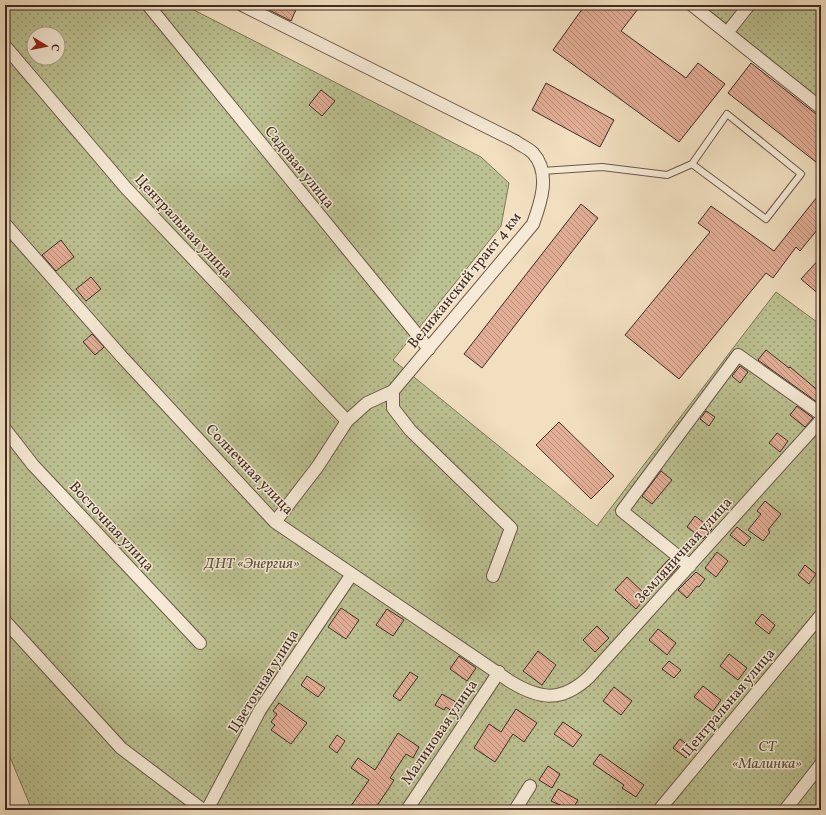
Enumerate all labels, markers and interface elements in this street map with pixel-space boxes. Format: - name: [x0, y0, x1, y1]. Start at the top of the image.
- north arrow: [26, 26, 66, 66]
- text: С: [46, 43, 62, 52]
- street label: Садовая улица: [259, 122, 339, 214]
- street label: Центральная улица: [129, 170, 237, 284]
- street label: Велижанский тракт 4 км: [403, 208, 527, 354]
- street label: Солнечная улица: [200, 420, 298, 520]
- street label: Восточная улица: [64, 477, 158, 577]
- street label: Земляничная улица: [630, 493, 738, 609]
- park label: ДНТ «Энергия»: [203, 554, 300, 575]
- street label: Цветочная улица: [224, 626, 305, 738]
- street label: Центральная улица: [677, 644, 781, 762]
- street label: Малиновая улица: [397, 676, 483, 790]
- park label: CТ «Малинка»: [732, 737, 802, 775]

